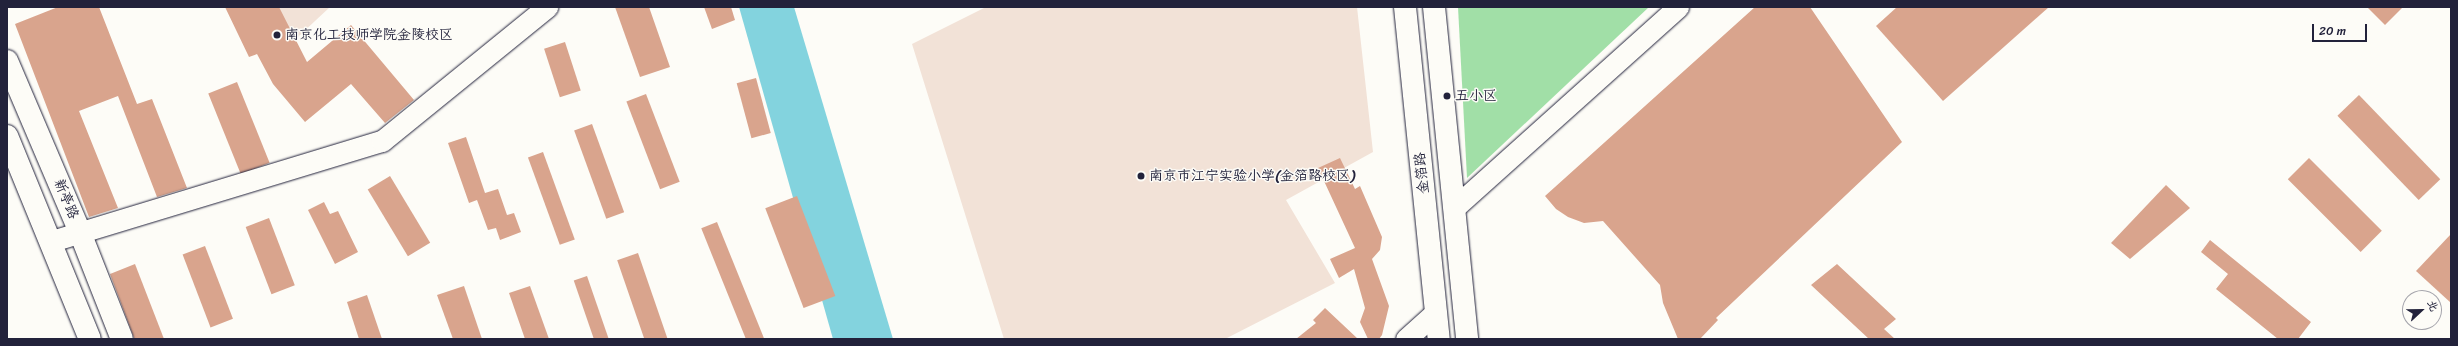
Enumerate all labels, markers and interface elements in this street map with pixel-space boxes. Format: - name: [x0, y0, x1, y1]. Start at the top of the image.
- scale bar: [2314, 16, 2369, 42]
- text: 20 m: [2319, 20, 2346, 42]
- place label: 南京化工技师学院金陵校区: [285, 27, 453, 43]
- marker: 南京化工技师学院金陵校区: [272, 30, 282, 40]
- place label: 五小区: [1455, 88, 1497, 104]
- marker: 五小区: [1442, 91, 1452, 101]
- street label: 金箔路: [1411, 151, 1433, 195]
- place label: 南京市江宁实验小学(金箔路校区): [1149, 168, 1355, 184]
- marker: 南京市江宁实验小学(金箔路校区): [1136, 171, 1146, 181]
- street label: 新亭路: [50, 176, 82, 222]
- north arrow: [2402, 290, 2442, 330]
- text: 北: [2422, 297, 2444, 314]

